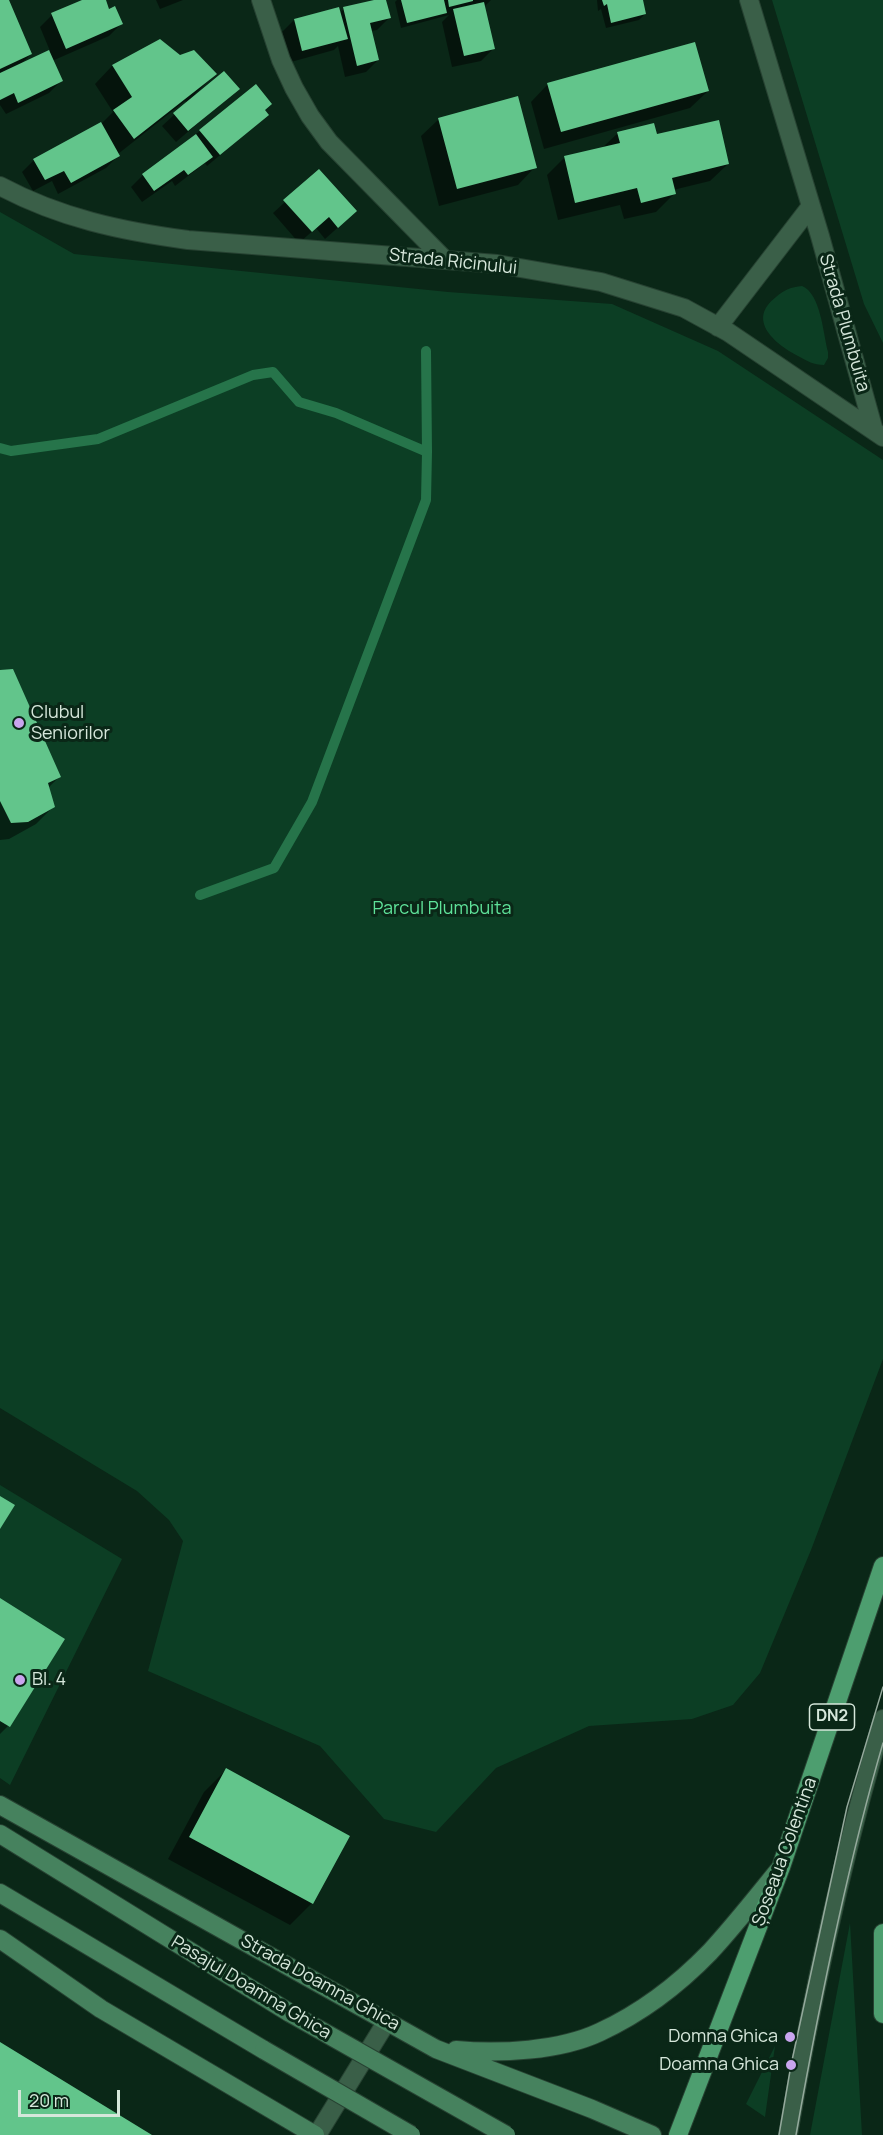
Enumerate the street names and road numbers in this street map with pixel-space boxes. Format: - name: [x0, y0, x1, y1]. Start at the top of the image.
- street label: Strada Ricinului: [388, 245, 518, 279]
- street label: Strada Plumbuita: [814, 252, 874, 394]
- road number: DN2: [810, 1704, 854, 1730]
- street label: Șoseaua Colentina: [748, 1775, 822, 1929]
- street label: Strada Doamna Ghica: [237, 1930, 403, 2036]
- street label: Pasajul Doamna Ghica: [167, 1932, 335, 2044]

